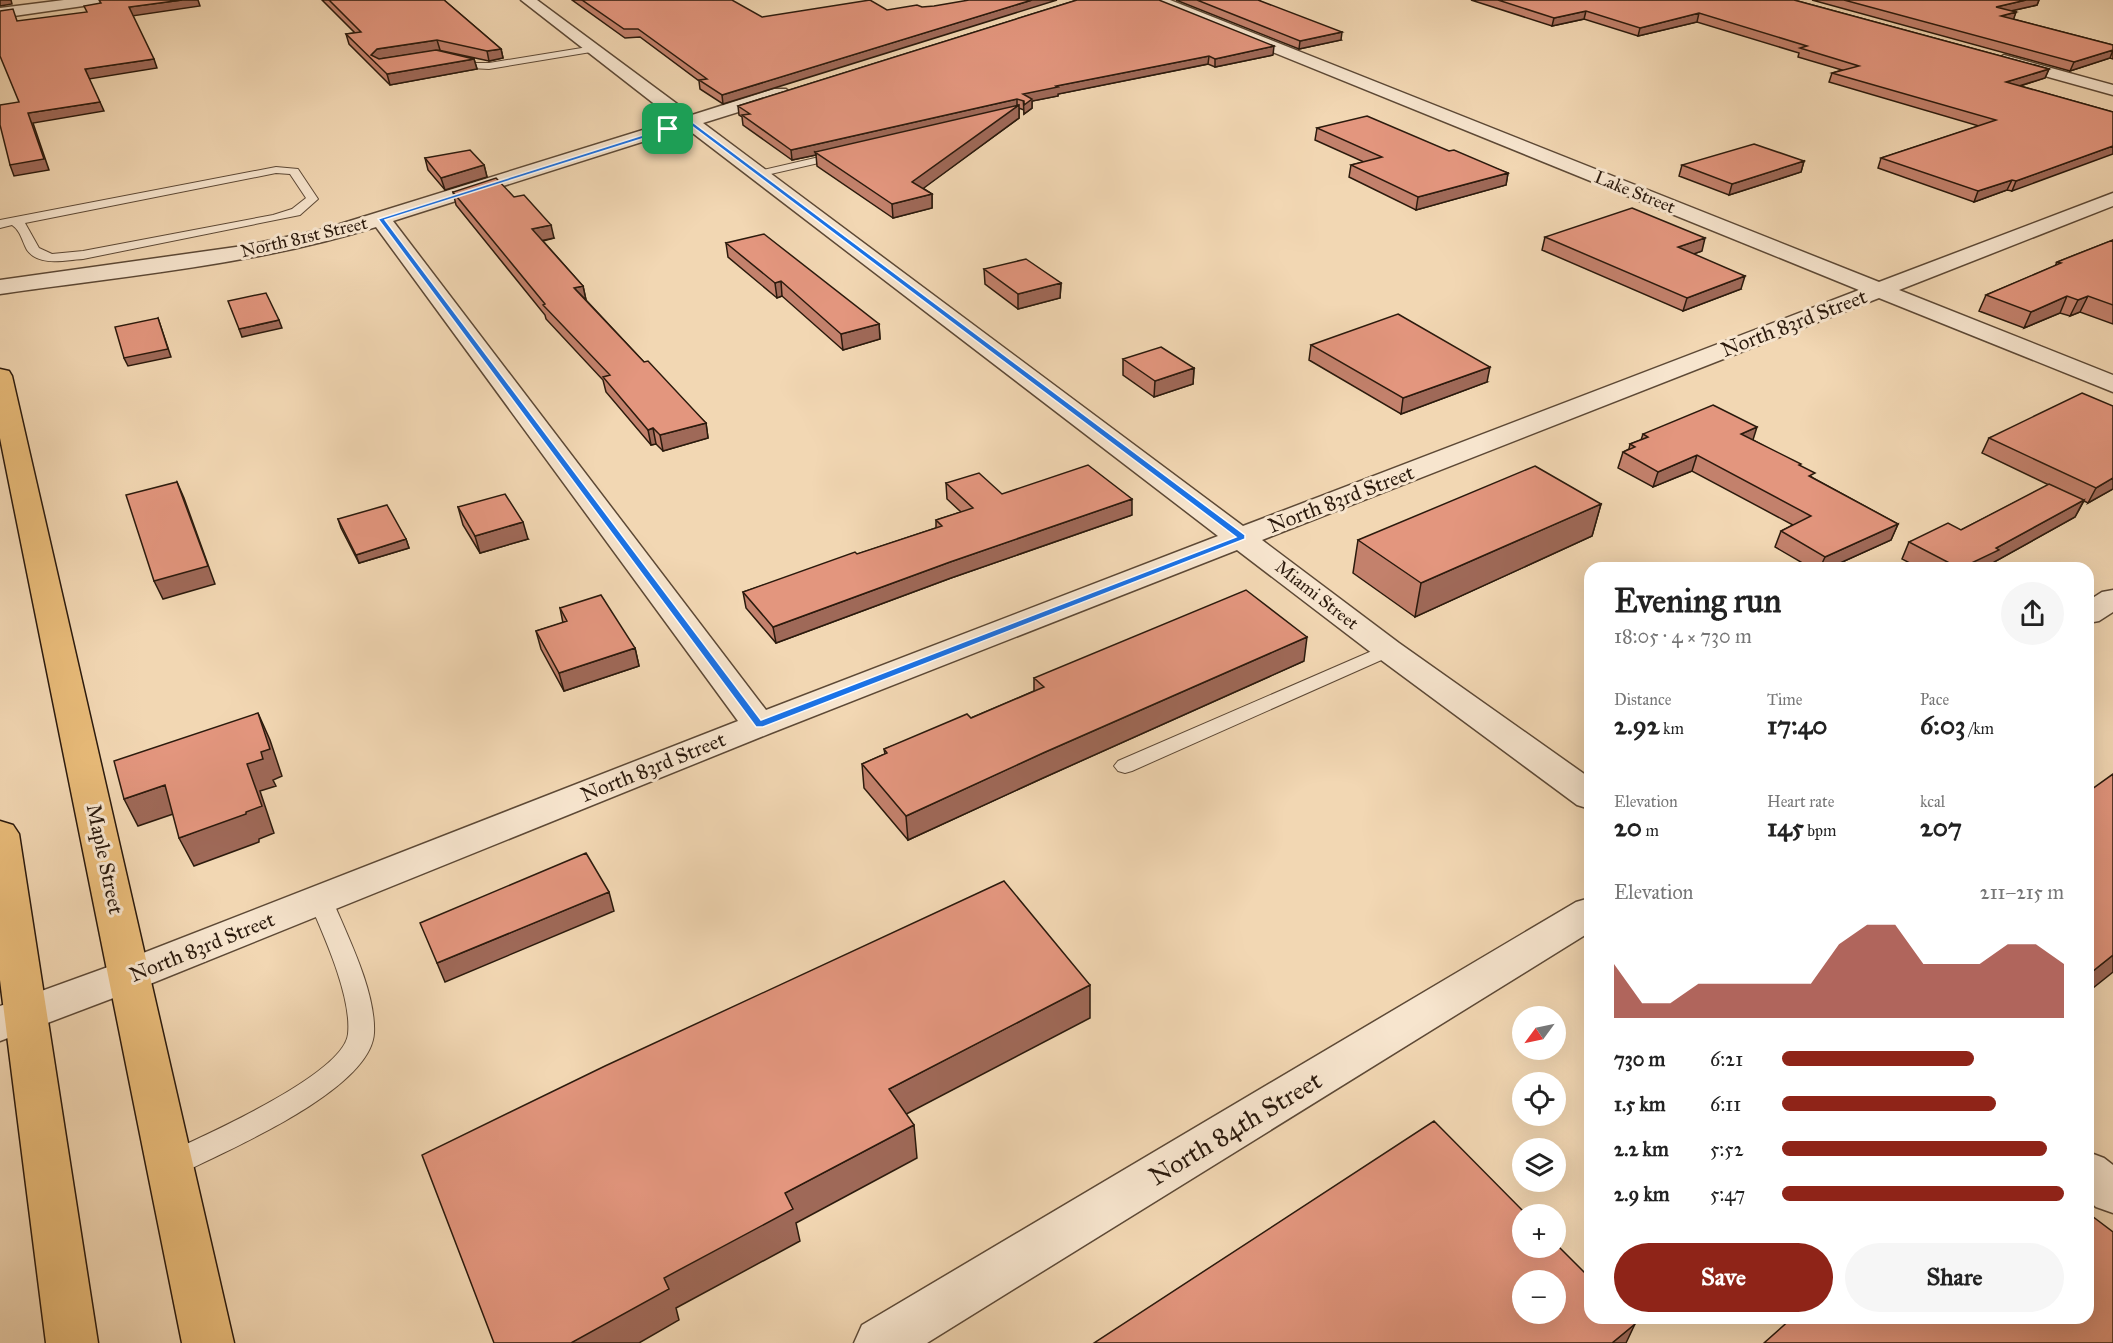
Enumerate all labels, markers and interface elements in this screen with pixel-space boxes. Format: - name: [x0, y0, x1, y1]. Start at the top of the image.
- pin: [642, 103, 693, 154]
- icon: arrive: [651, 112, 684, 145]
- street label: Lake Street: [1591, 166, 1679, 218]
- street label: North 81st Street: [239, 212, 370, 262]
- street label: North 83rd Street: [1717, 283, 1871, 363]
- street label: North 83rd Street: [1264, 459, 1418, 539]
- street label: Miami Street: [1271, 556, 1364, 635]
- text: Evening run: [1614, 581, 1781, 621]
- button: share: [2001, 582, 2064, 645]
- text: 18:05 · 4 × 730 m: [1614, 624, 1752, 648]
- text: Distance: [1614, 690, 1671, 709]
- text: Time: [1767, 690, 1802, 709]
- text: Pace: [1920, 690, 1949, 709]
- text: 2.92: [1614, 709, 1660, 741]
- text: 17:40: [1767, 709, 1827, 741]
- text: 6:03: [1920, 709, 1965, 741]
- text: km: [1660, 719, 1684, 738]
- text: /km: [1965, 719, 1994, 738]
- street label: North 83rd Street: [577, 726, 730, 808]
- text: Elevation: [1614, 792, 1678, 811]
- text: Heart rate: [1767, 792, 1834, 811]
- text: kcal: [1920, 792, 1945, 811]
- street label: Maple Street: [81, 802, 129, 917]
- text: 20: [1614, 811, 1642, 843]
- text: 145: [1767, 811, 1804, 843]
- text: 207: [1920, 811, 1962, 843]
- text: m: [1642, 821, 1659, 840]
- text: bpm: [1804, 821, 1836, 840]
- text: Elevation: [1614, 880, 1693, 904]
- text: 211–215 m: [1980, 880, 2064, 904]
- street label: North 83rd Street: [126, 906, 279, 988]
- north arrow: [1512, 1006, 1566, 1060]
- map controls: [1512, 1006, 1566, 1324]
- text: 730 m: [1614, 1047, 1665, 1071]
- text: 6:21: [1710, 1047, 1743, 1071]
- street label: North 84th Street: [1143, 1064, 1327, 1192]
- button: locate: [1512, 1072, 1566, 1126]
- text: 1.5 km: [1614, 1092, 1665, 1116]
- text: 6:11: [1710, 1092, 1741, 1116]
- text: 2.2 km: [1614, 1137, 1669, 1161]
- text: 5:52: [1710, 1137, 1744, 1161]
- button: layers: [1512, 1138, 1566, 1192]
- text: 2.9 km: [1614, 1182, 1670, 1206]
- text: 5:47: [1710, 1182, 1745, 1206]
- button: +: [1512, 1204, 1566, 1258]
- button: Save: [1614, 1243, 1833, 1312]
- button: Share: [1845, 1243, 2064, 1312]
- button: −: [1512, 1270, 1566, 1324]

